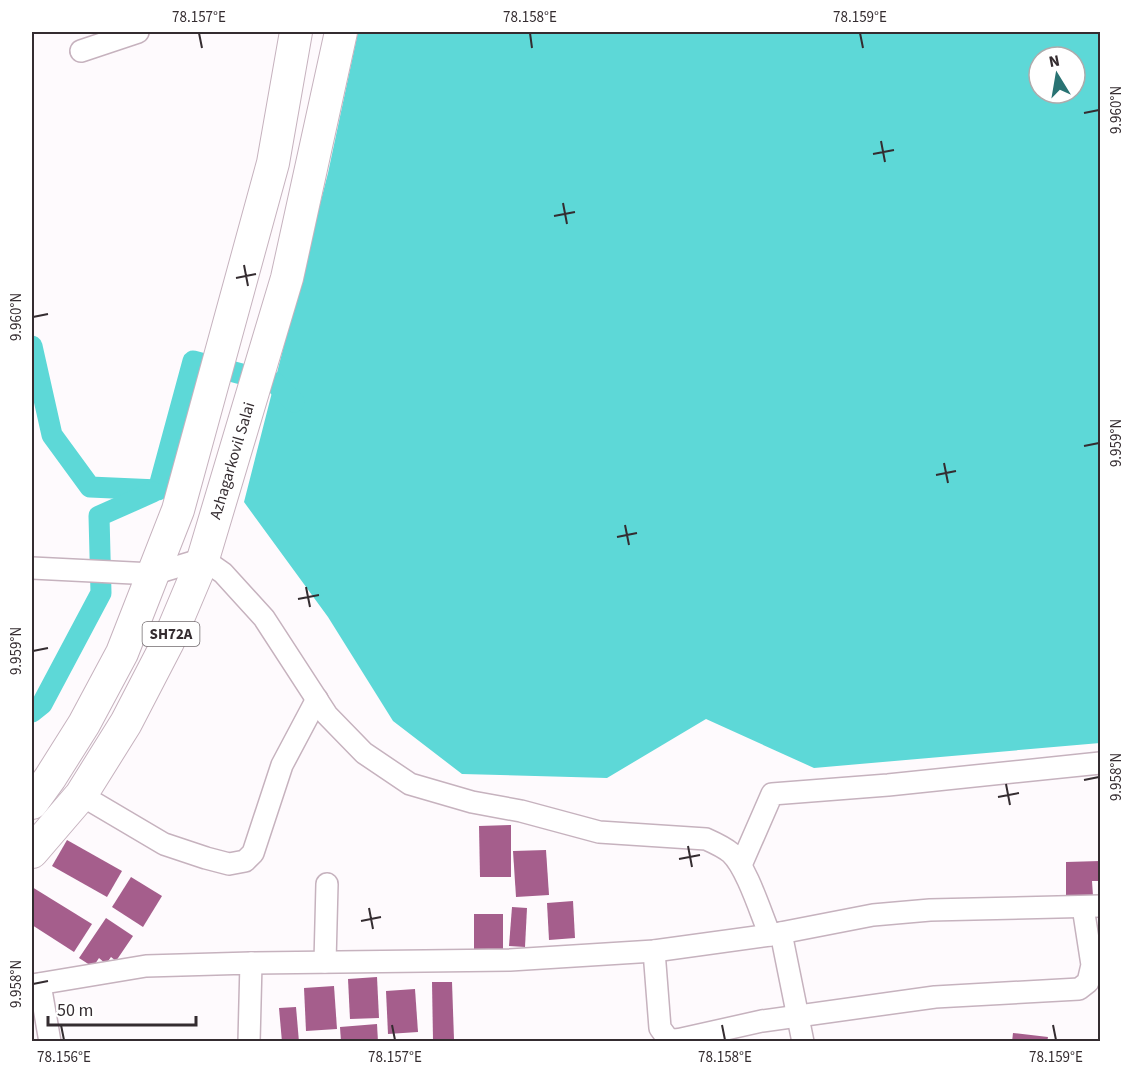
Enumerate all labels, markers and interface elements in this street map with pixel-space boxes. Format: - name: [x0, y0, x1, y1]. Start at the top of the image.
- text: 78.157°E: [172, 7, 226, 28]
- text: 78.158°E: [503, 7, 557, 28]
- text: 78.159°E: [833, 7, 887, 28]
- north arrow: [1027, 45, 1087, 105]
- text: N: [1047, 49, 1062, 73]
- text: 9.960°N: [1106, 86, 1127, 134]
- text: 9.960°N: [6, 293, 27, 341]
- street label: Azhagarkovil Salai: [204, 399, 260, 522]
- text: 9.959°N: [1106, 419, 1127, 467]
- road number: SH72A: [142, 622, 200, 646]
- text: 9.959°N: [6, 627, 27, 675]
- text: 9.958°N: [1106, 753, 1127, 801]
- text: 9.958°N: [6, 960, 27, 1008]
- scale bar: [48, 989, 196, 1027]
- text: 50 m: [57, 998, 93, 1023]
- text: 78.156°E: [37, 1047, 91, 1068]
- text: 78.157°E: [368, 1047, 422, 1068]
- text: 78.158°E: [698, 1047, 752, 1068]
- text: 78.159°E: [1029, 1047, 1083, 1068]

